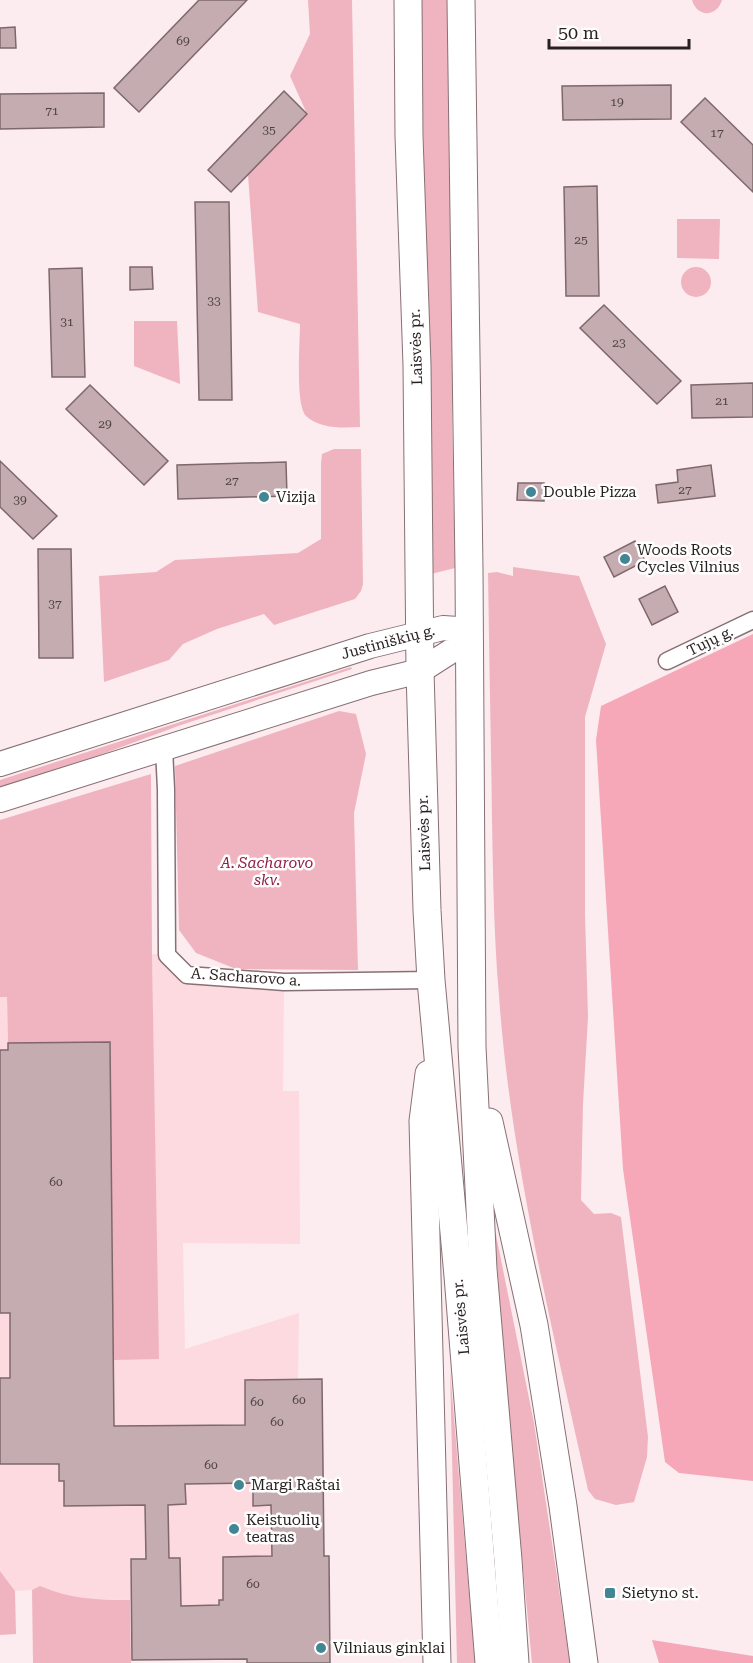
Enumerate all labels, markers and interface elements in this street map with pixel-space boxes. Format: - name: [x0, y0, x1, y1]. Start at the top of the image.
- scale bar: [549, 12, 688, 50]
- text: 50 m: [558, 22, 599, 43]
- house number: 69: [176, 34, 190, 48]
- house number: 19: [610, 95, 624, 109]
- house number: 71: [45, 104, 59, 118]
- house number: 35: [262, 123, 276, 137]
- house number: 17: [710, 126, 724, 140]
- house number: 25: [574, 233, 588, 247]
- house number: 33: [207, 294, 221, 308]
- street label: Laisvės pr.: [406, 309, 426, 385]
- house number: 31: [60, 315, 74, 329]
- house number: 23: [612, 336, 626, 350]
- house number: 21: [715, 394, 729, 408]
- house number: 29: [98, 417, 112, 431]
- house number: 27: [225, 474, 239, 488]
- place label: Double Pizza: [543, 483, 636, 501]
- house number: 27: [678, 483, 692, 497]
- marker: Double Pizza: [524, 485, 538, 499]
- place label: Vizija: [276, 488, 316, 506]
- marker: Vizija: [257, 490, 271, 504]
- house number: 39: [13, 493, 27, 507]
- place label: Woods Roots Cycles Vilnius: [637, 541, 740, 576]
- marker: Woods Roots Cycles Vilnius: [618, 552, 632, 566]
- house number: 37: [48, 597, 62, 611]
- street label: Justiniškių g.: [339, 621, 437, 663]
- street label: Tujų g.: [684, 622, 736, 660]
- street label: Laisvės pr.: [414, 795, 434, 871]
- park label: A. Sacharovo skv.: [220, 854, 313, 889]
- street label: A. Sacharovo a.: [190, 964, 302, 990]
- house number: 60: [49, 1175, 63, 1189]
- street label: Laisvės pr.: [449, 1278, 473, 1356]
- house number: 60: [292, 1393, 306, 1407]
- house number: 60: [250, 1395, 264, 1409]
- house number: 60: [270, 1415, 284, 1429]
- house number: 60: [204, 1458, 218, 1472]
- place label: Margi Raštai: [251, 1476, 340, 1494]
- marker: Margi Raštai: [232, 1478, 246, 1492]
- place label: Keistuolių teatras: [246, 1511, 320, 1546]
- marker: Keistuolių teatras: [227, 1522, 241, 1536]
- house number: 60: [246, 1577, 260, 1591]
- place label: Sietyno st.: [622, 1584, 699, 1602]
- marker: Sietyno st.: [603, 1586, 617, 1600]
- place label: Vilniaus ginklai: [333, 1639, 445, 1657]
- marker: Vilniaus ginklai: [314, 1641, 328, 1655]

